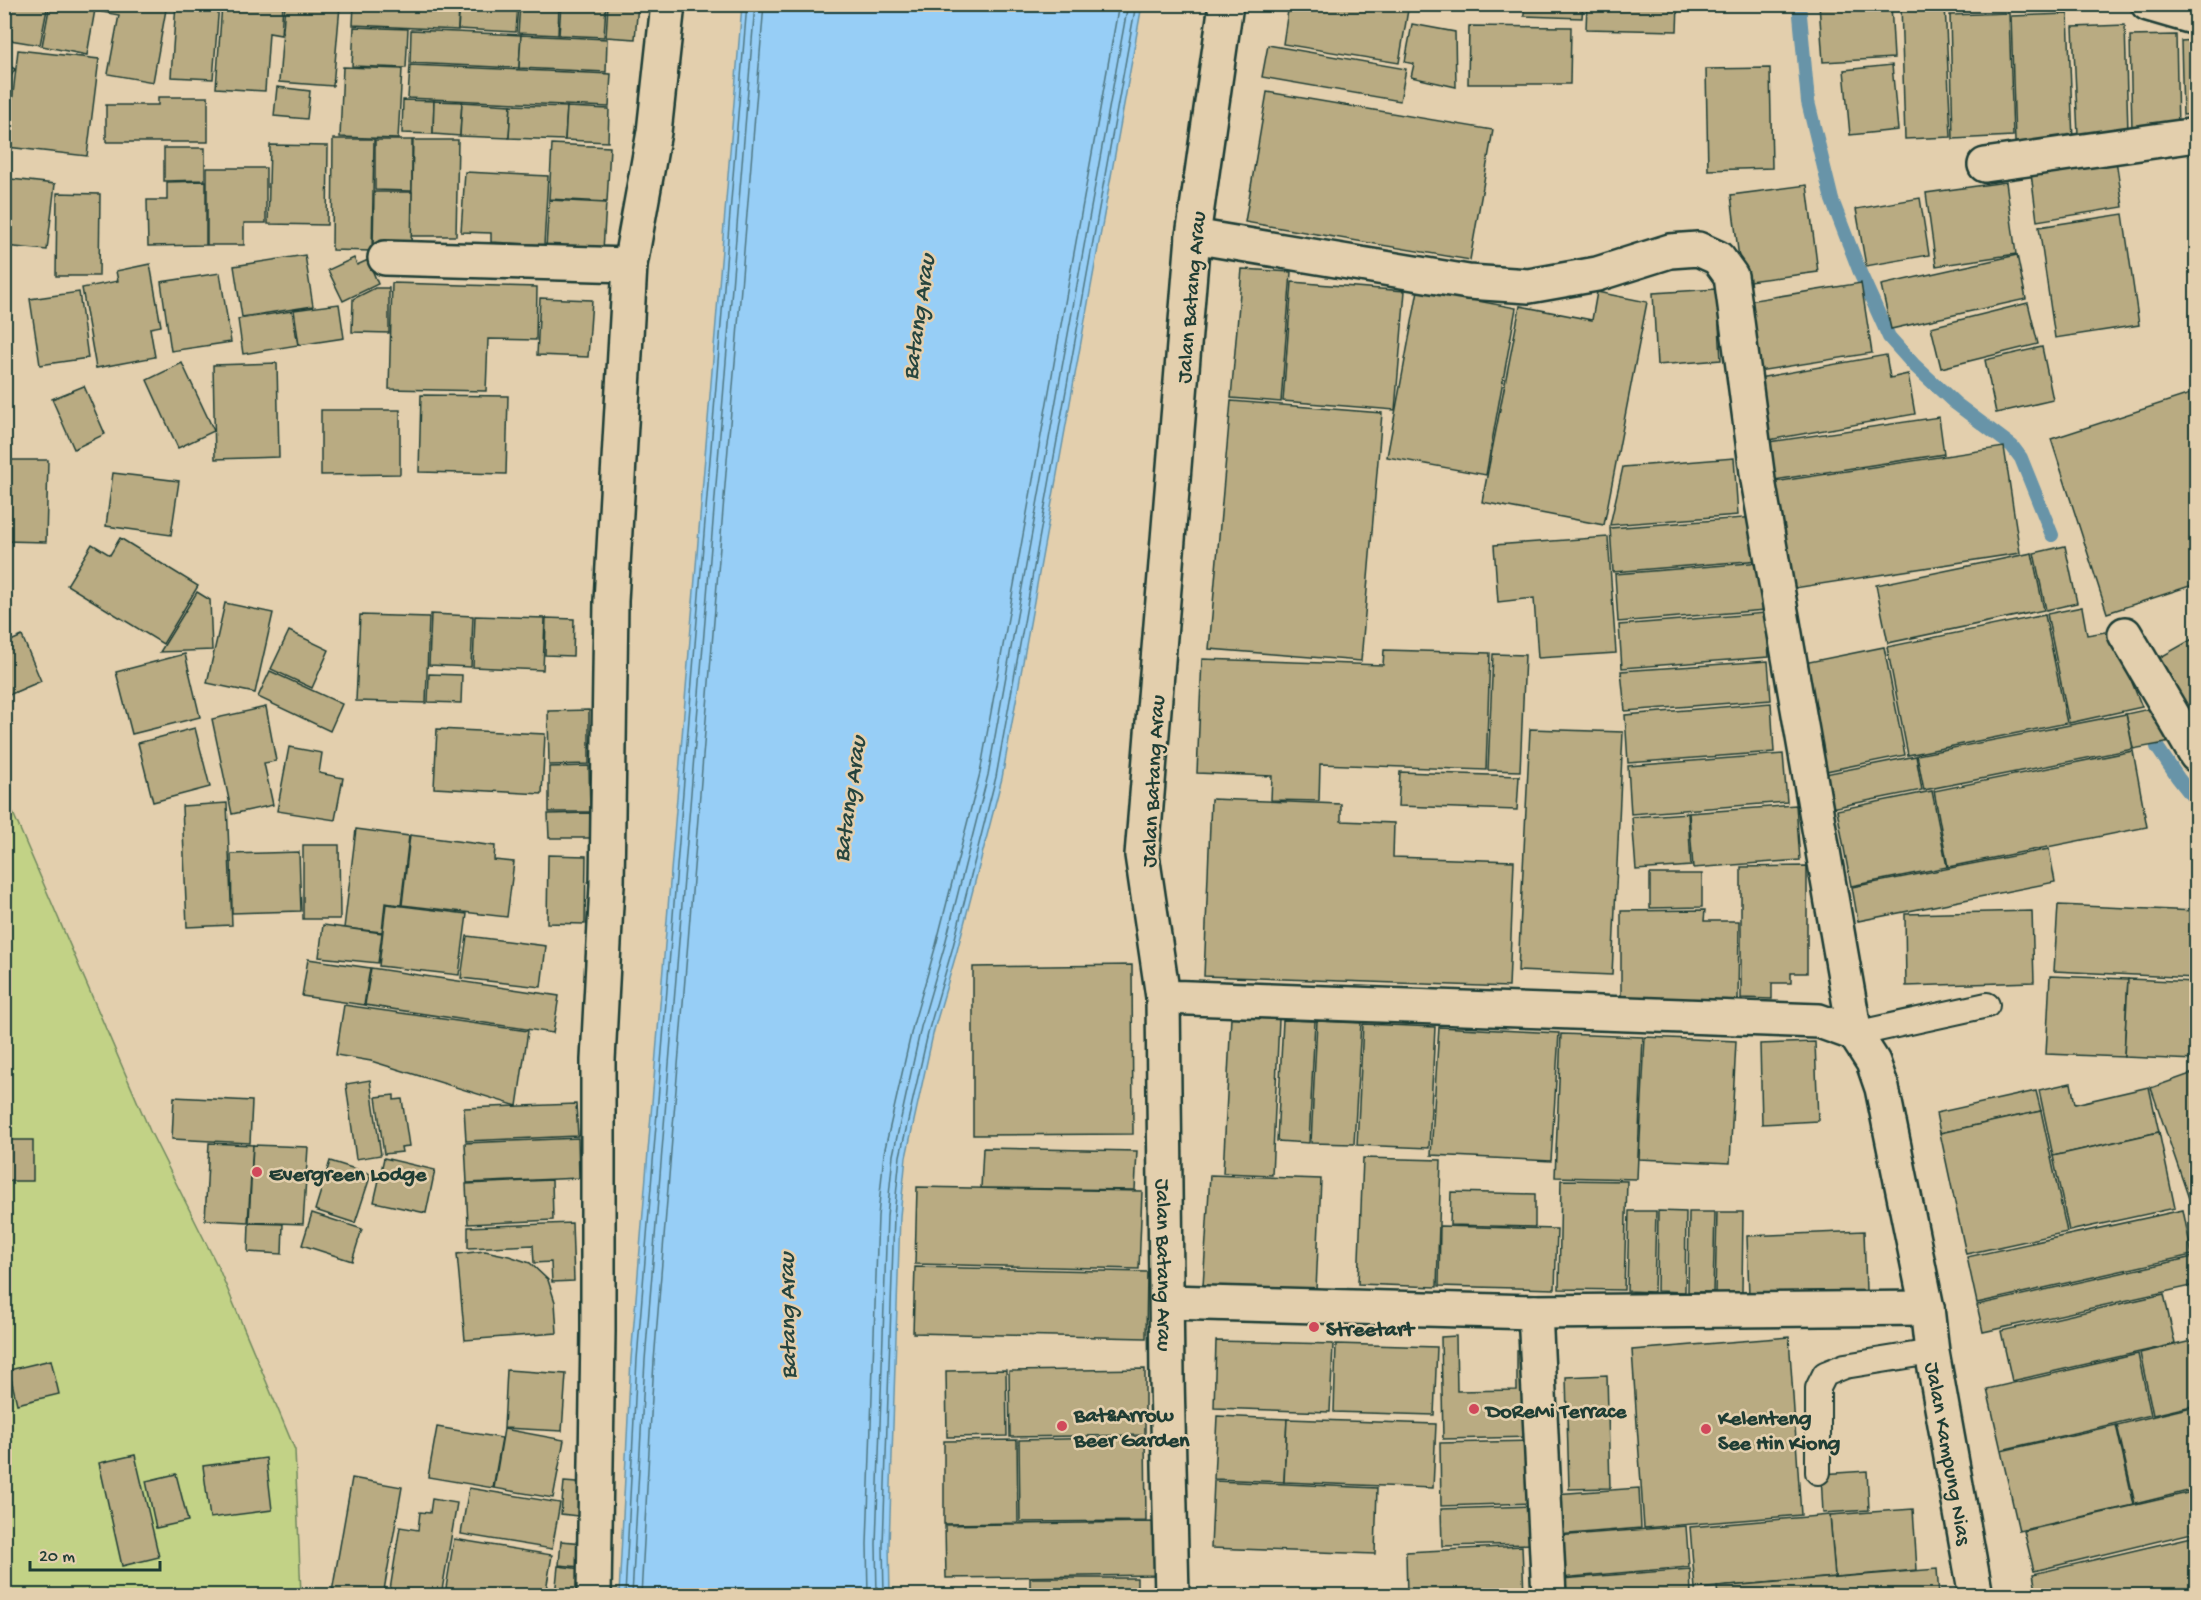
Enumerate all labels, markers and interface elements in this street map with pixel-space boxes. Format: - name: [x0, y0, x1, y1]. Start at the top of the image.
- street label: Jalan Batang Arau: [1173, 210, 1213, 385]
- water label: Batang Arau: [897, 251, 944, 382]
- street label: Jalan Batang Arau: [1137, 694, 1172, 868]
- water label: Batang Arau: [828, 733, 875, 864]
- place label: Evergreen Lodge: [269, 1163, 427, 1189]
- marker: Evergreen Lodge: [250, 1165, 264, 1179]
- street label: Jalan Batang Arau: [1148, 1178, 1176, 1352]
- water label: Batang Arau: [774, 1251, 805, 1380]
- place label: Streetart: [1326, 1318, 1416, 1344]
- marker: Streetart: [1307, 1320, 1321, 1334]
- street label: Jalan Kampung Nias: [1917, 1360, 1976, 1548]
- place label: DoReMi Terrace: [1484, 1400, 1627, 1426]
- marker: DoReMi Terrace: [1467, 1402, 1481, 1416]
- place label: Bat&Arrow Beer Garden: [1073, 1404, 1190, 1455]
- place label: Kelenteng See Hin Kiong: [1717, 1407, 1841, 1458]
- marker: Bat&Arrow Beer Garden: [1055, 1419, 1069, 1433]
- marker: Kelenteng See Hin Kiong: [1699, 1422, 1713, 1436]
- scale bar: [30, 1534, 160, 1572]
- text: 20 m: [39, 1547, 75, 1568]

